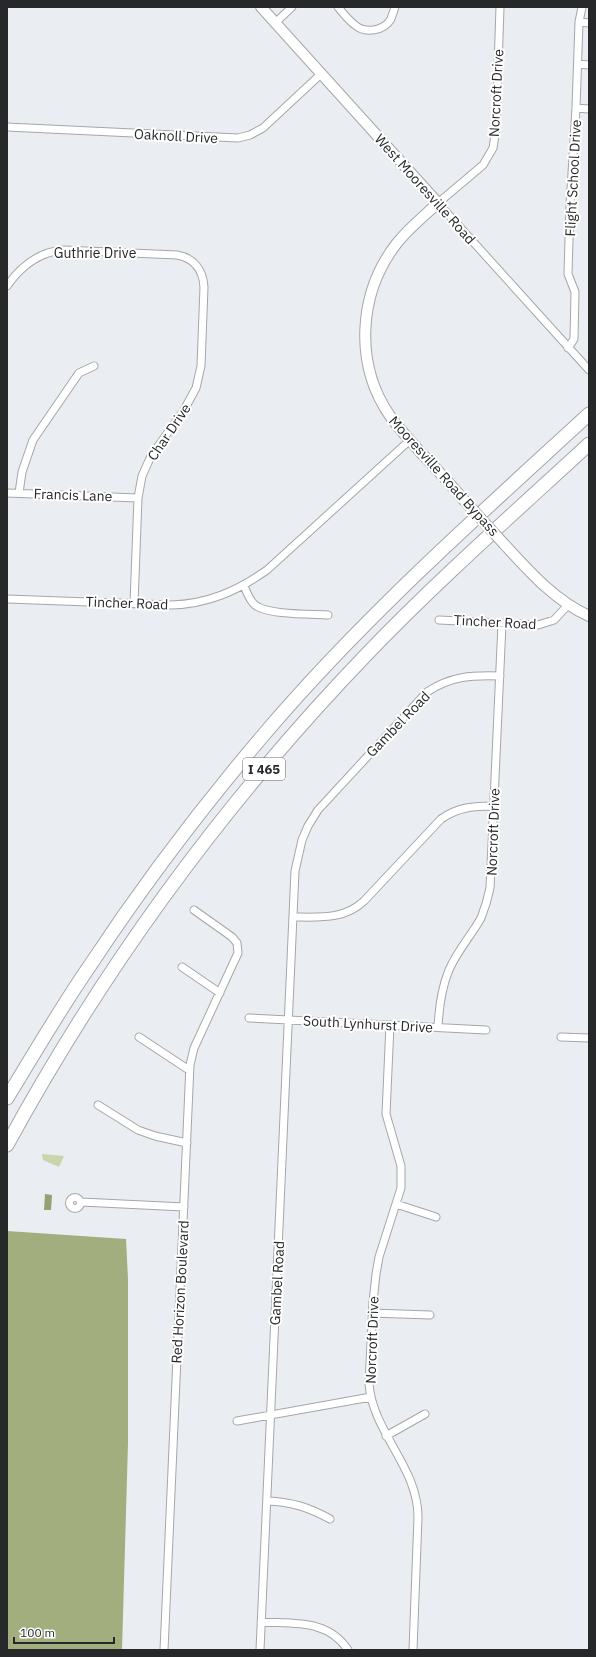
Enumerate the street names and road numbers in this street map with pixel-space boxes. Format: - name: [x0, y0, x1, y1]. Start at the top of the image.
- street label: Norcroft Drive: [485, 48, 507, 137]
- street label: Flight School Drive: [561, 119, 585, 237]
- street label: Oaknoll Drive: [134, 125, 219, 147]
- street label: West Mooresville Road: [371, 130, 479, 248]
- street label: Guthrie Drive: [54, 244, 137, 262]
- street label: Char Drive: [143, 400, 195, 464]
- street label: Mooresville Road Bypass: [385, 412, 503, 540]
- street label: Francis Lane: [33, 485, 113, 505]
- street label: Tincher Road: [85, 593, 169, 613]
- street label: Tincher Road: [453, 611, 537, 633]
- street label: Gambel Road: [362, 687, 434, 761]
- road number: I 465: [243, 758, 285, 780]
- street label: Norcroft Drive: [482, 787, 504, 876]
- street label: South Lynhurst Drive: [303, 1012, 434, 1036]
- street label: Red Horizon Boulevard: [167, 1220, 193, 1364]
- street label: Gambel Road: [266, 1240, 288, 1326]
- street label: Norcroft Drive: [361, 1295, 383, 1384]

